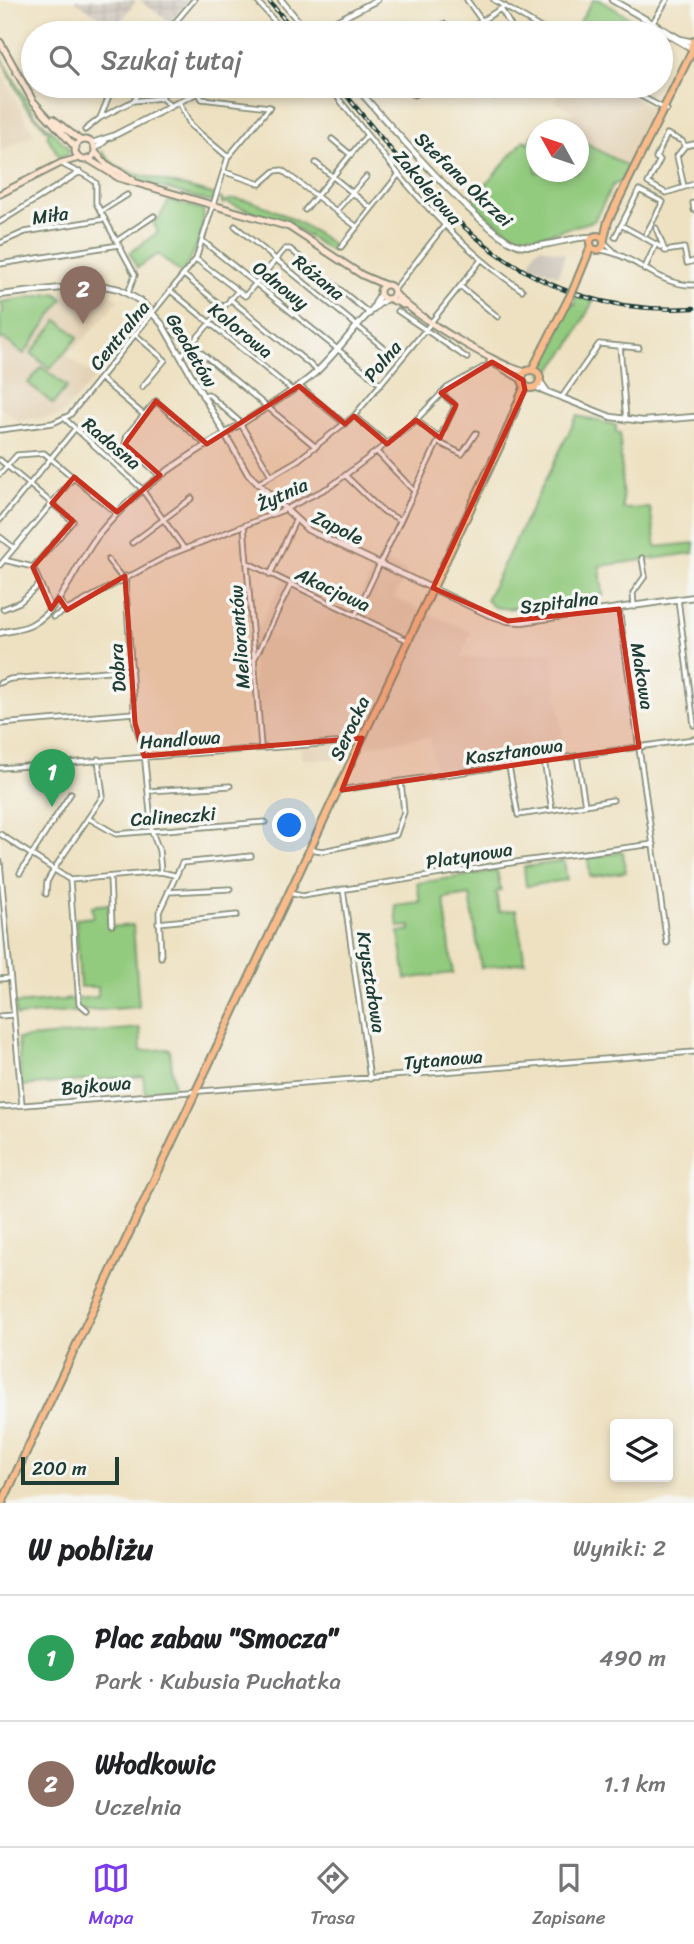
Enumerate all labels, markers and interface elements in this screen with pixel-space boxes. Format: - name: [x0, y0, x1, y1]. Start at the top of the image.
- search box: [21, 21, 673, 98]
- text: Szukaj tutaj: [101, 37, 242, 83]
- icon: search: [45, 41, 83, 79]
- north arrow: [526, 119, 589, 182]
- street label: Stefana Okrzei: [407, 123, 521, 236]
- street label: Zakolejowa: [385, 142, 471, 233]
- street label: Miła: [30, 197, 71, 234]
- street label: Różana: [285, 246, 353, 309]
- street label: Odnowy: [245, 252, 317, 319]
- pin: 2: [60, 266, 106, 324]
- street label: Centralna: [81, 292, 159, 378]
- street label: Kolorowa: [201, 294, 281, 367]
- street label: Geodetów: [157, 307, 226, 394]
- street label: Polna: [355, 333, 410, 390]
- street label: Radosna: [75, 408, 149, 479]
- street label: Żytnia: [251, 468, 314, 520]
- street label: Zapole: [306, 501, 369, 554]
- street label: Akacjowa: [289, 557, 376, 621]
- street label: Szpitalna: [518, 581, 601, 624]
- street label: Meliorantów: [219, 584, 260, 690]
- street label: Makowa: [621, 640, 664, 712]
- street label: Dobra: [99, 642, 136, 693]
- street label: Serocka: [320, 690, 379, 766]
- street label: Handlowa: [138, 720, 222, 759]
- street label: Kasztanowa: [463, 728, 566, 775]
- pin: 1: [29, 749, 75, 807]
- street label: Calineczki: [129, 797, 217, 836]
- your location: [272, 808, 306, 842]
- street label: Platynowa: [423, 832, 515, 879]
- street label: Kryształowa: [347, 929, 396, 1036]
- street label: Tytanowa: [402, 1040, 484, 1079]
- street label: Bajkowa: [60, 1066, 133, 1105]
- map controls: [610, 1419, 673, 1482]
- button: layers: [610, 1419, 673, 1482]
- text: 200 m: [32, 1452, 87, 1485]
- scale bar: [21, 1454, 119, 1486]
- text: W pobliżu: [28, 1522, 153, 1576]
- text: Wyniki: 2: [573, 1528, 666, 1569]
- text: Plac zabaw "Smocza": [95, 1615, 338, 1661]
- text: 1: [46, 1638, 56, 1679]
- text: 490 m: [599, 1638, 666, 1679]
- text: Park · Kubusia Puchatka: [95, 1661, 341, 1702]
- text: Włodkowic: [95, 1741, 216, 1787]
- text: 2: [44, 1764, 58, 1805]
- text: 1.1 km: [603, 1764, 666, 1805]
- text: Uczelnia: [95, 1787, 181, 1828]
- tab: Mapa: [89, 1859, 133, 1934]
- tab: Trasa: [310, 1859, 355, 1934]
- tab: Zapisane: [532, 1859, 605, 1934]

